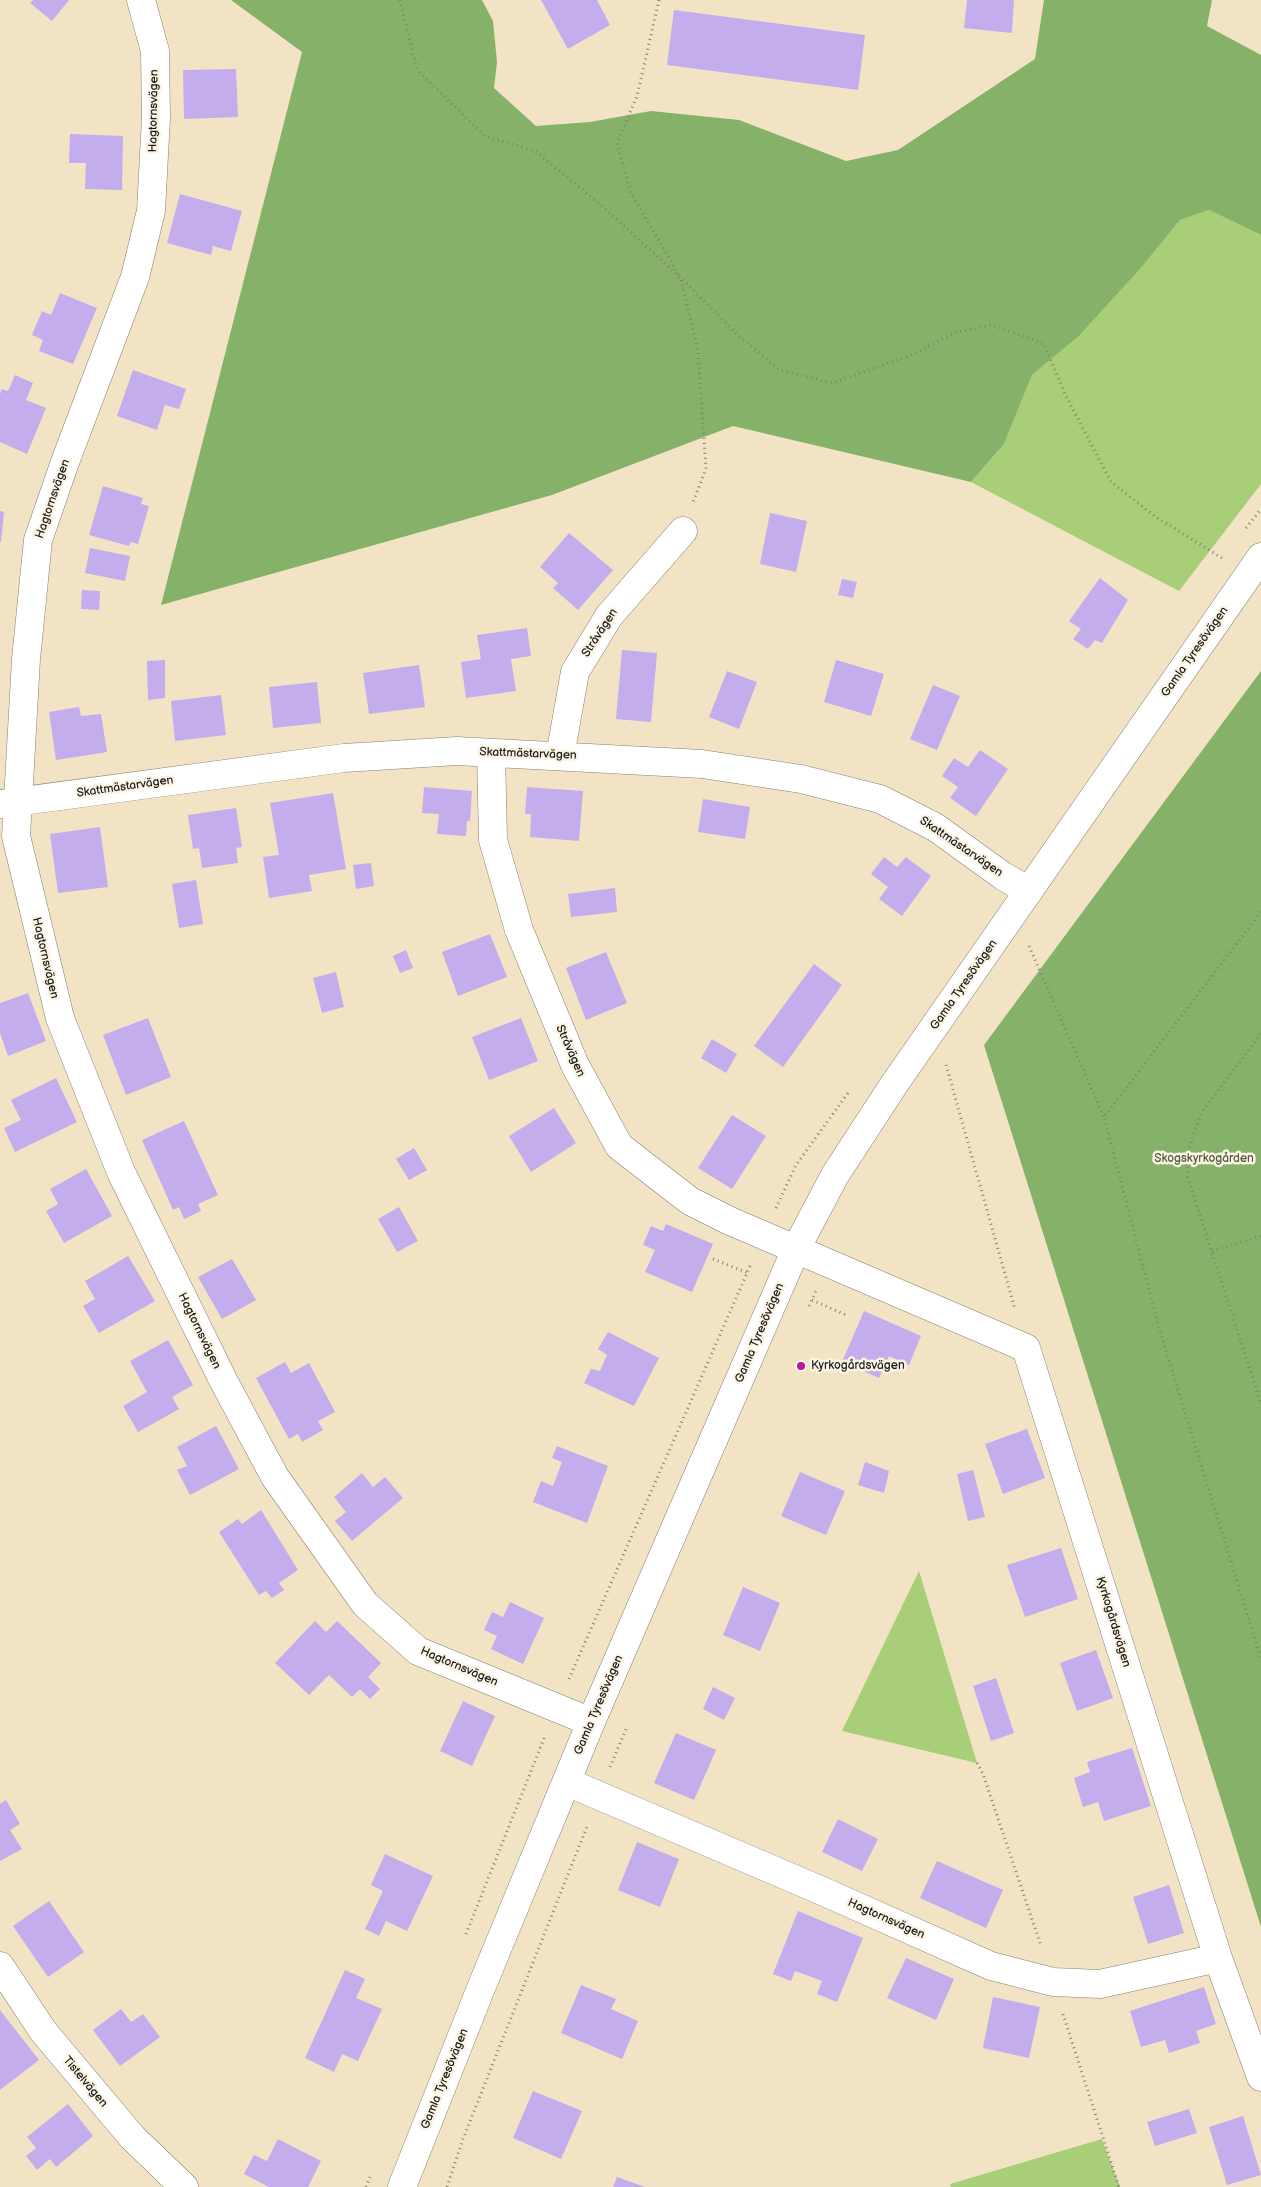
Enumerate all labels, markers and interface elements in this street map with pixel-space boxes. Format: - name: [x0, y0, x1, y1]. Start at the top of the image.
- street label: Hagtornsvägen: [146, 69, 162, 153]
- street label: Hagtornsvägen: [33, 457, 73, 541]
- street label: Gamla Tyresövägen: [1158, 604, 1232, 700]
- street label: Stråvägen: [579, 606, 621, 660]
- street label: Skattmästarvägen: [479, 745, 577, 763]
- street label: Skattmästarvägen: [76, 773, 174, 801]
- street label: Skattmästarvägen: [917, 814, 1005, 880]
- street label: Hagtornsvägen: [29, 916, 61, 1000]
- street label: Gamla Tyresövägen: [927, 937, 1001, 1033]
- street label: Stråvägen: [552, 1023, 588, 1079]
- park label: Skogskyrkogården: [1154, 1152, 1254, 1166]
- street label: Gamla Tyresövägen: [732, 1281, 788, 1385]
- street label: Hagtornsvägen: [174, 1291, 224, 1371]
- place label: Kyrkogårdsvägen: [811, 1359, 905, 1373]
- marker: Kyrkogårdsvägen: [795, 1360, 807, 1372]
- street label: Kyrkogårdsvägen: [1092, 1575, 1134, 1669]
- street label: Hagtornsvägen: [418, 1644, 500, 1690]
- street label: Gamla Tyresövägen: [571, 1653, 627, 1757]
- street label: Hagtornsvägen: [845, 1896, 927, 1942]
- street label: Gamla Tyresövägen: [418, 2027, 472, 2131]
- street label: Tistelvägen: [60, 2054, 110, 2110]

